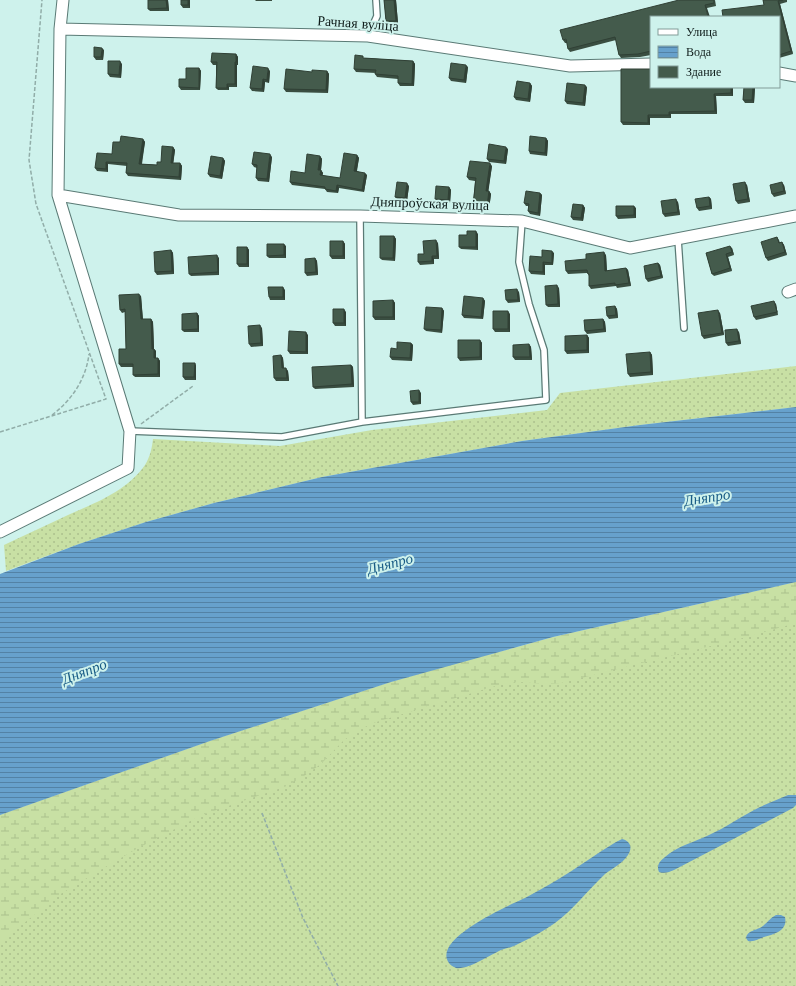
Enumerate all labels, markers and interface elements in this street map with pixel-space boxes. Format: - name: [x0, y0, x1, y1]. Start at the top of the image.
- street label: Рачная вуліца: [317, 11, 400, 35]
- legend: [650, 16, 780, 88]
- text: Улица: [686, 24, 718, 39]
- text: Вода: [686, 44, 712, 59]
- text: Здание: [686, 64, 721, 79]
- street label: Дняпроўская вуліца: [370, 192, 490, 214]
- water label: Дняпро: [681, 484, 732, 510]
- water label: Дняпро: [363, 548, 415, 578]
- water label: Дняпро: [57, 654, 110, 689]

